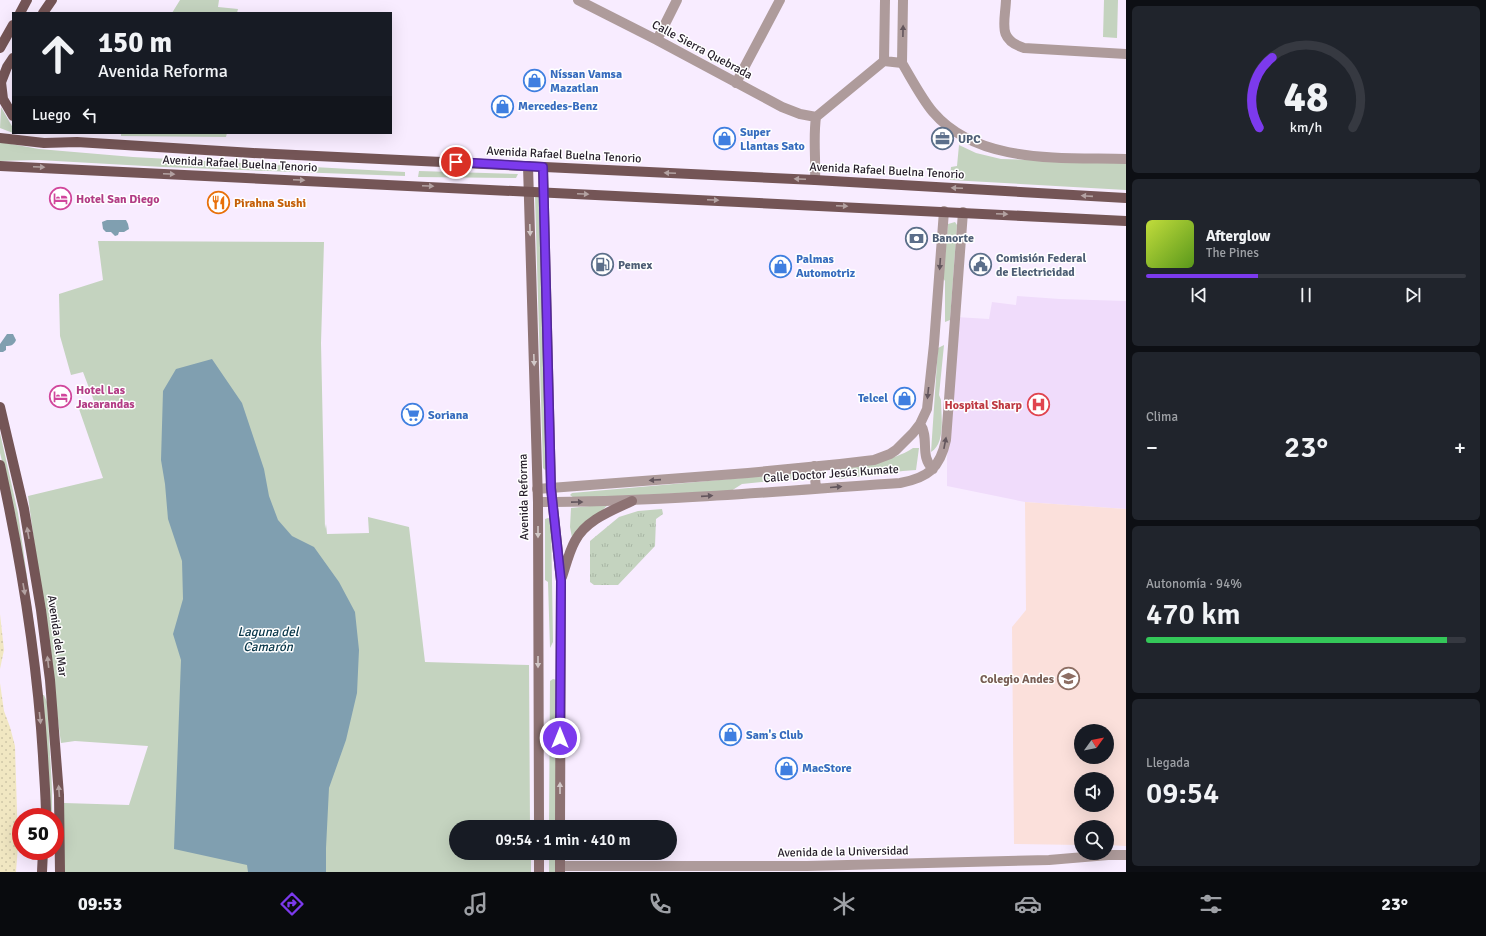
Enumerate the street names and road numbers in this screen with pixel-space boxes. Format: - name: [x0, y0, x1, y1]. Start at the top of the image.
- street label: Calle Sierra Quebrada: [649, 17, 755, 83]
- street label: Avenida Rafael Buelna Tenorio: [486, 143, 642, 167]
- street label: Avenida Rafael Buelna Tenorio: [162, 152, 318, 176]
- street label: Avenida Rafael Buelna Tenorio: [809, 159, 965, 183]
- street label: Avenida Reforma: [516, 454, 532, 540]
- street label: Calle Doctor Jesús Kumate: [763, 462, 899, 486]
- street label: Avenida del Mar: [44, 594, 70, 678]
- street label: Avenida de la Universidad: [777, 843, 909, 861]

